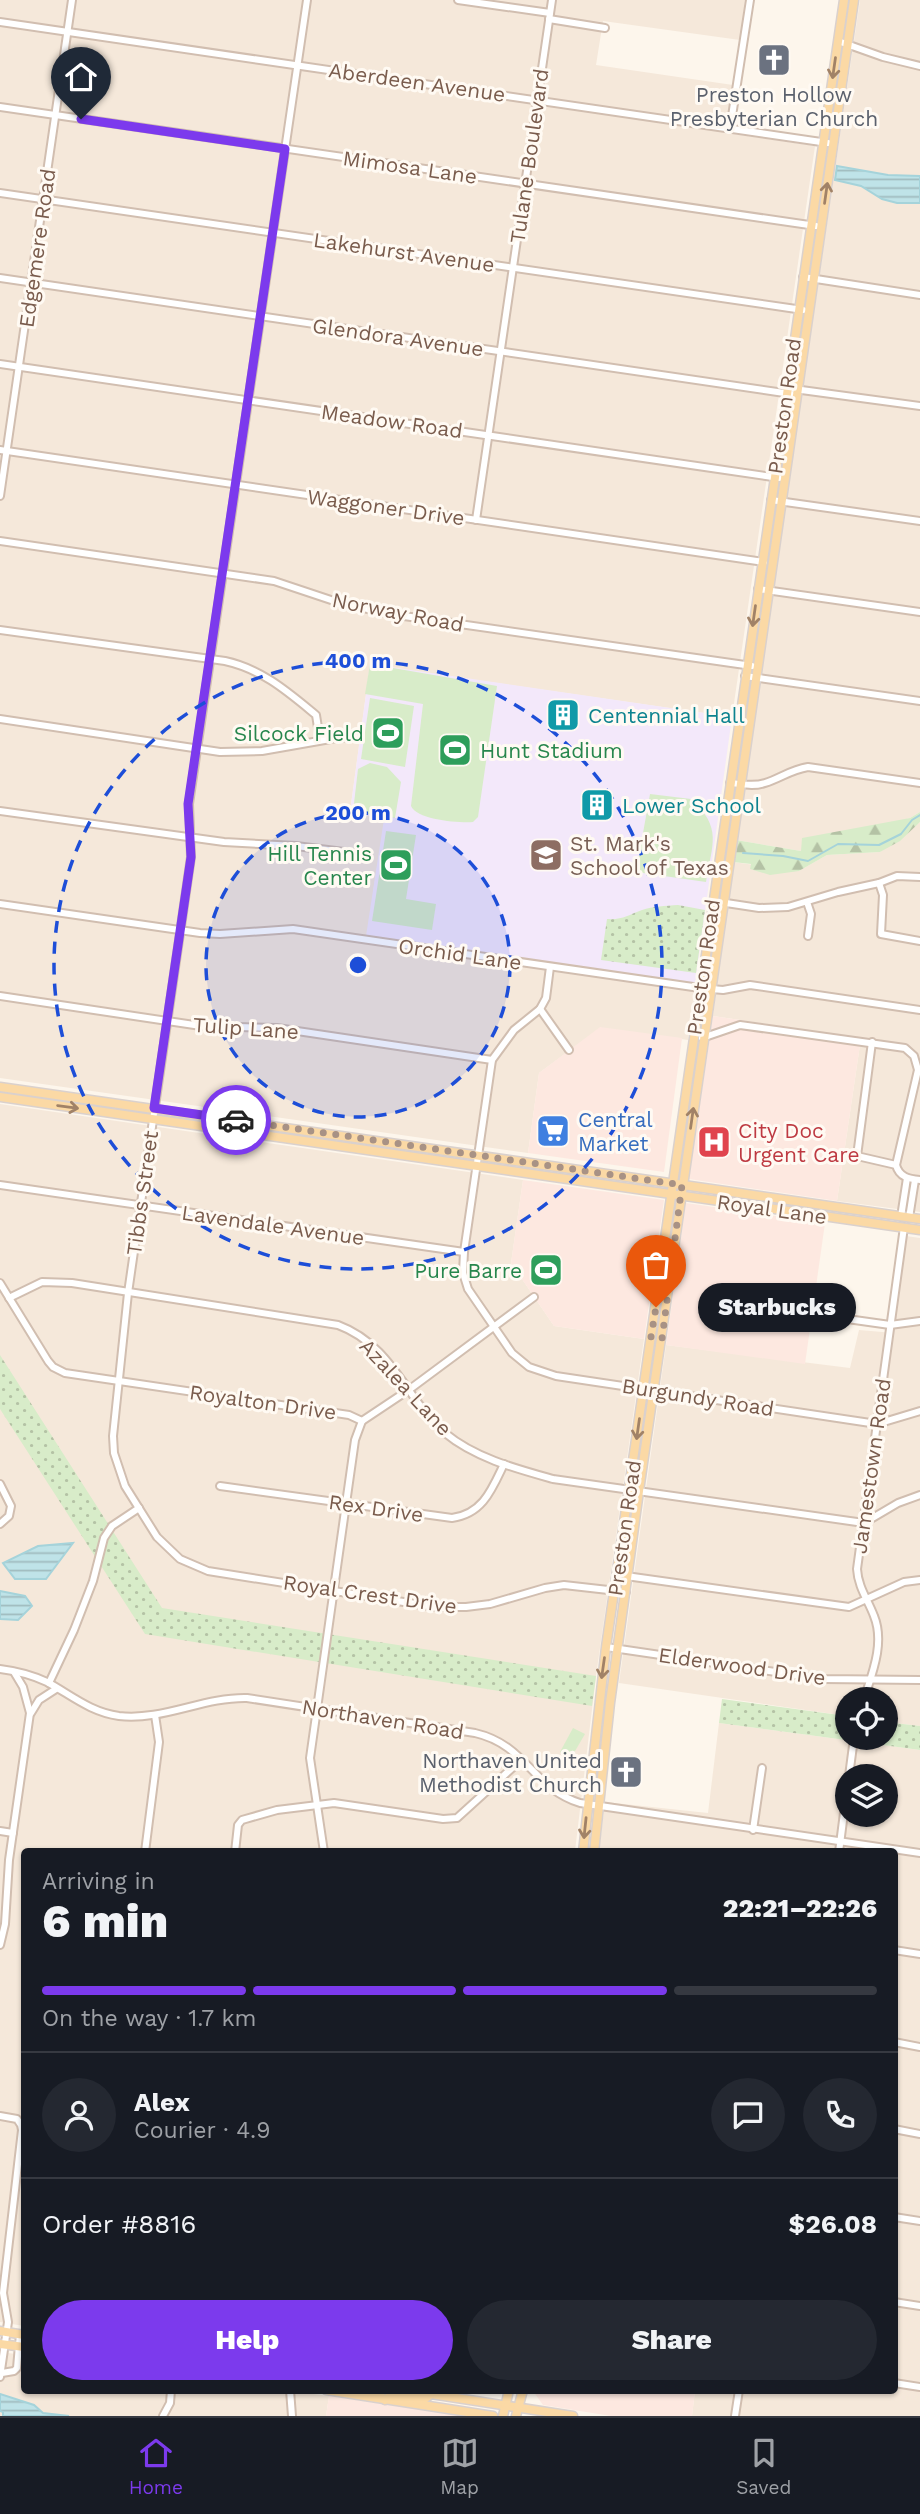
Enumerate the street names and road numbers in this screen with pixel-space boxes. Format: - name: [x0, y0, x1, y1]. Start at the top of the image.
- street label: Aberdeen Avenue: [327, 57, 507, 107]
- street label: Tulane Boulevard: [504, 67, 554, 245]
- street label: Mimosa Lane: [341, 145, 479, 189]
- street label: Edgemere Road: [13, 167, 61, 329]
- street label: Lakehurst Avenue: [312, 227, 496, 277]
- street label: Glendora Avenue: [311, 313, 485, 361]
- street label: Preston Road: [762, 336, 806, 476]
- street label: Meadow Road: [320, 399, 464, 443]
- street label: Waggoner Drive: [306, 484, 466, 530]
- street label: Norway Road: [330, 587, 466, 637]
- street label: Preston Road: [681, 897, 725, 1037]
- street label: Orchid Lane: [397, 933, 523, 975]
- street label: Tulip Lane: [192, 1012, 300, 1044]
- street label: Tibbs Street: [121, 1129, 163, 1257]
- street label: Royal Lane: [715, 1189, 829, 1229]
- street label: Lavendale Avenue: [180, 1200, 366, 1250]
- street label: Azalea Lane: [355, 1333, 457, 1441]
- street label: Burgundy Road: [620, 1373, 776, 1421]
- street label: Jamestown Road: [846, 1377, 896, 1555]
- street label: Royalton Drive: [188, 1379, 338, 1425]
- street label: Preston Road: [602, 1458, 646, 1598]
- street label: Rex Drive: [327, 1489, 425, 1527]
- street label: Royal Crest Drive: [282, 1569, 458, 1619]
- street label: Elderwood Drive: [657, 1642, 827, 1690]
- street label: Northaven Road: [300, 1694, 466, 1744]

